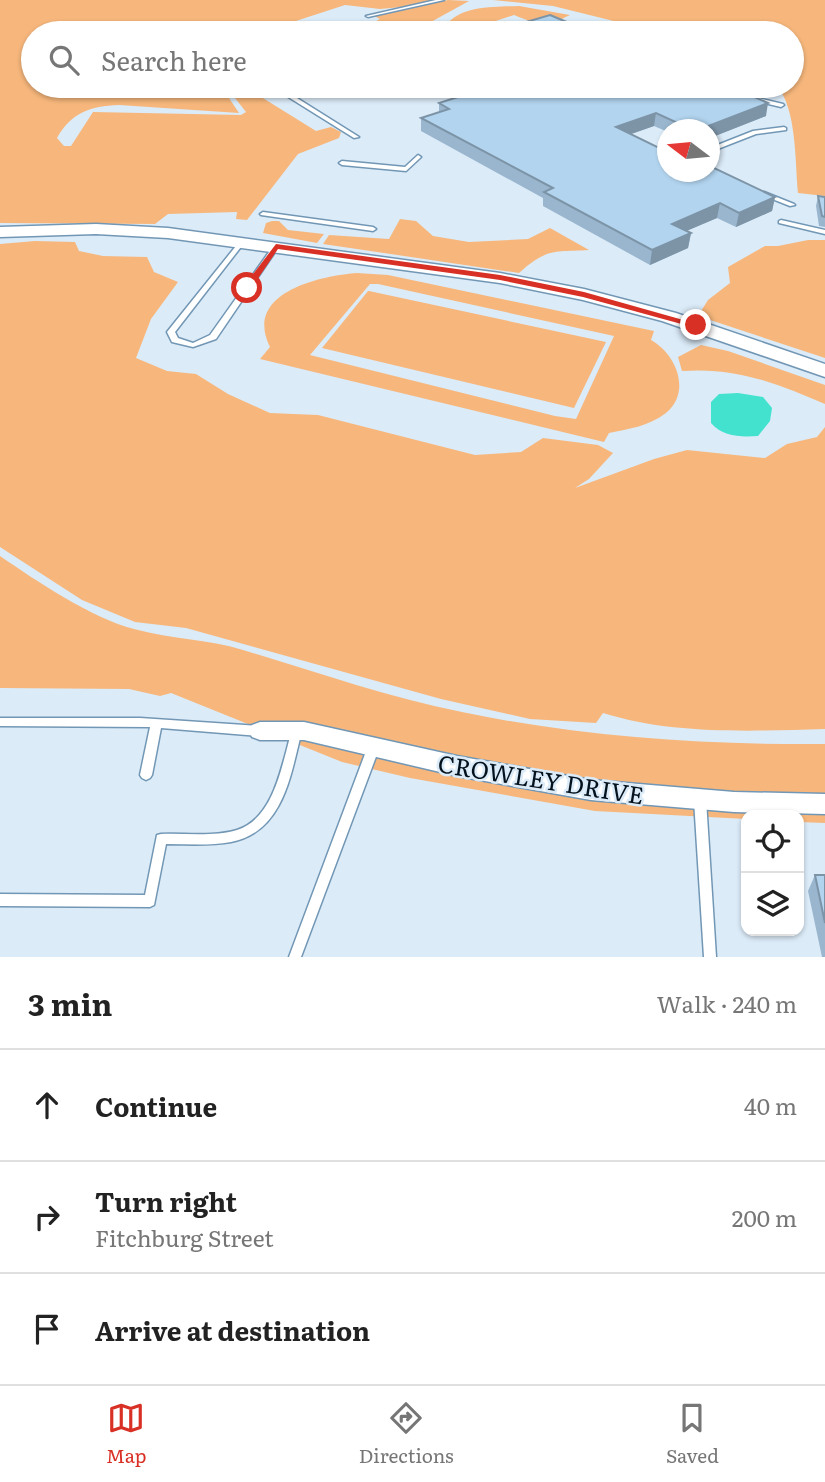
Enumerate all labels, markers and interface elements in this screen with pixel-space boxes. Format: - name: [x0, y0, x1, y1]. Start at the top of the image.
- search box: [21, 21, 804, 98]
- text: Search here: [101, 40, 247, 79]
- icon: search: [45, 41, 83, 79]
- north arrow: [657, 119, 720, 182]
- route start: [231, 272, 262, 303]
- route end: [680, 309, 711, 340]
- street label: CROWLEY DRIVE: [436, 744, 646, 812]
- map controls: [741, 810, 804, 936]
- button: locate: [741, 810, 804, 873]
- button: layers: [741, 873, 804, 936]
- text: 3 min: [28, 981, 112, 1025]
- text: Walk · 240 m: [657, 986, 797, 1020]
- icon: ahead: [28, 1086, 66, 1124]
- text: Continue: [95, 1086, 217, 1125]
- text: 40 m: [744, 1088, 797, 1122]
- text: Turn right: [95, 1181, 237, 1220]
- icon: right: [28, 1198, 66, 1236]
- text: 200 m: [732, 1200, 797, 1234]
- text: Fitchburg Street: [95, 1220, 274, 1254]
- icon: arrive: [28, 1310, 66, 1348]
- text: Arrive at destination: [95, 1310, 370, 1349]
- tab: Map: [106, 1399, 147, 1469]
- tab: Directions: [359, 1399, 454, 1469]
- tab: Saved: [666, 1399, 719, 1469]

